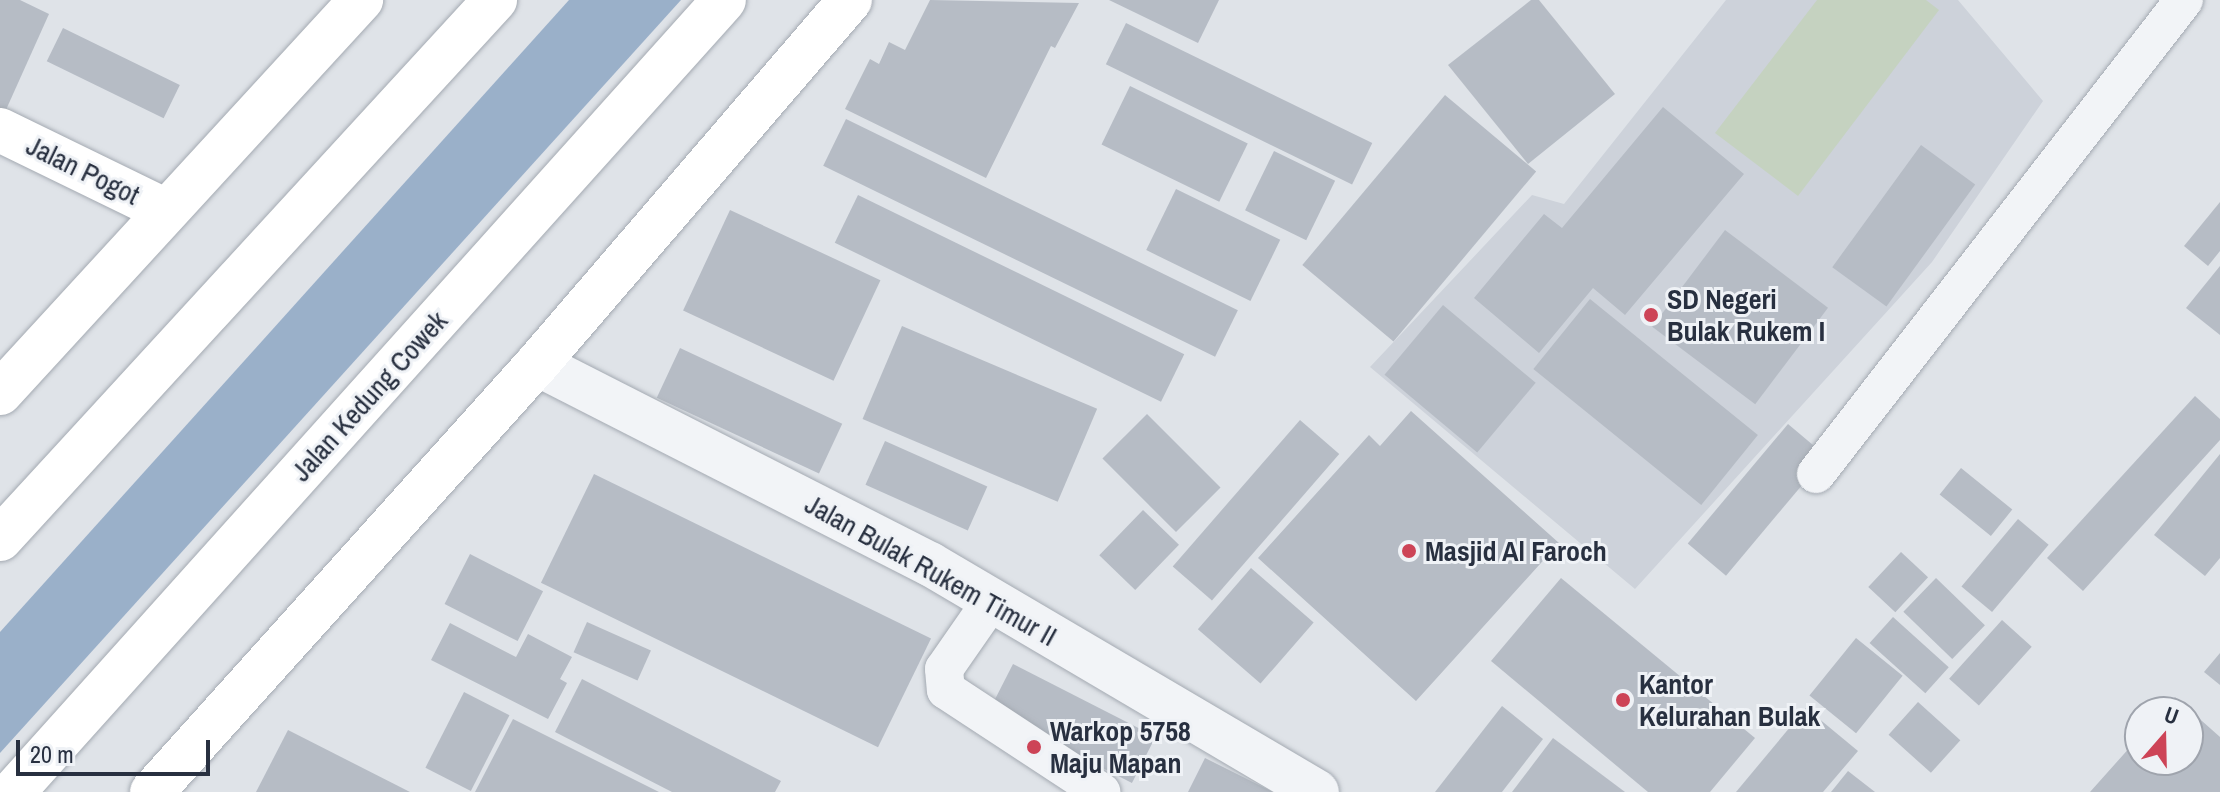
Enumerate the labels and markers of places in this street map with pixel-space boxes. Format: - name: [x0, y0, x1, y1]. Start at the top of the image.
- place label: SD Negeri Bulak Rukem I: [1667, 282, 1825, 348]
- marker: SD Negeri Bulak Rukem I: [1642, 306, 1660, 324]
- place label: Masjid Al Faroch: [1425, 534, 1608, 568]
- marker: Masjid Al Faroch: [1400, 542, 1418, 560]
- place label: Kantor Kelurahan Bulak: [1639, 667, 1820, 733]
- marker: Kantor Kelurahan Bulak: [1614, 691, 1632, 709]
- place label: Warkop 5758 Maju Mapan: [1050, 714, 1191, 780]
- marker: Warkop 5758 Maju Mapan: [1025, 738, 1043, 756]

